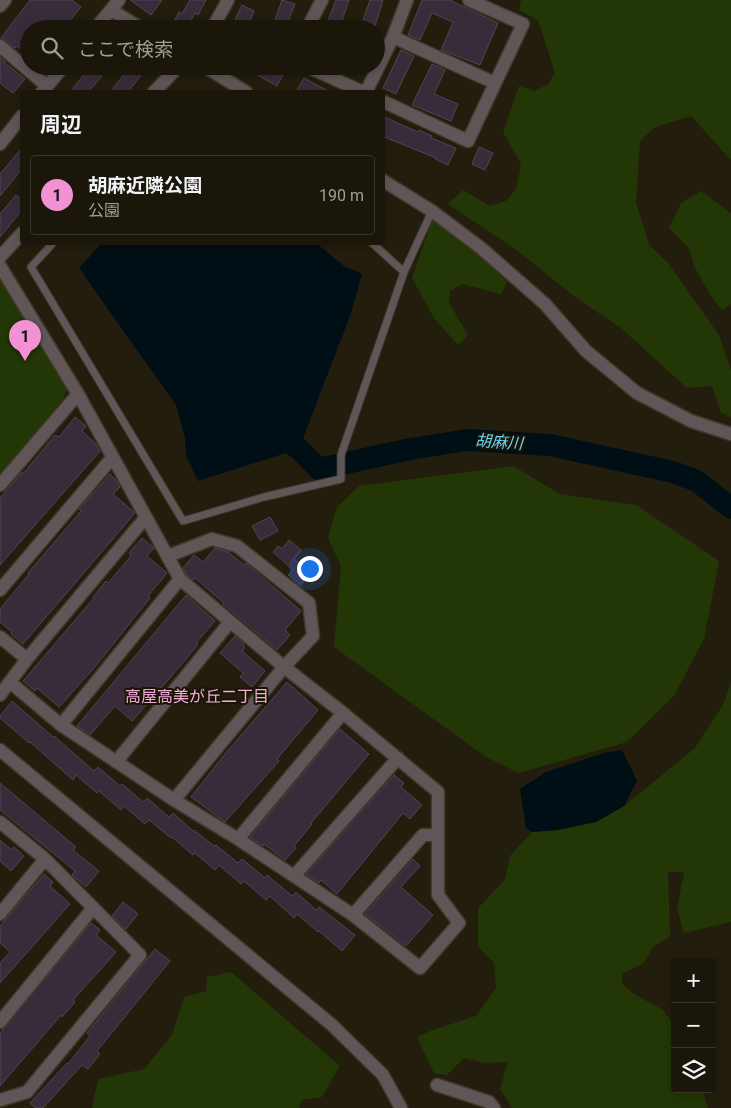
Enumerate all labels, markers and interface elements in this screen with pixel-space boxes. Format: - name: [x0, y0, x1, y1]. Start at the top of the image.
- search box: [20, 20, 385, 75]
- icon: search: [38, 34, 66, 62]
- text: ここで検索: [78, 38, 173, 61]
- text: 周辺: [40, 113, 82, 137]
- text: 胡麻近隣公園: [88, 174, 202, 197]
- text: 1: [52, 186, 62, 205]
- text: 190 m: [319, 186, 364, 205]
- text: 公園: [88, 201, 120, 220]
- pin: 1: [9, 320, 41, 361]
- water label: 胡麻川: [474, 431, 526, 453]
- your location: [297, 556, 323, 582]
- district label: 高屋高美が丘二丁目: [125, 687, 269, 706]
- map controls: [671, 958, 716, 1093]
- button: +: [671, 958, 716, 1003]
- button: −: [671, 1003, 716, 1048]
- button: layers: [671, 1048, 716, 1093]

